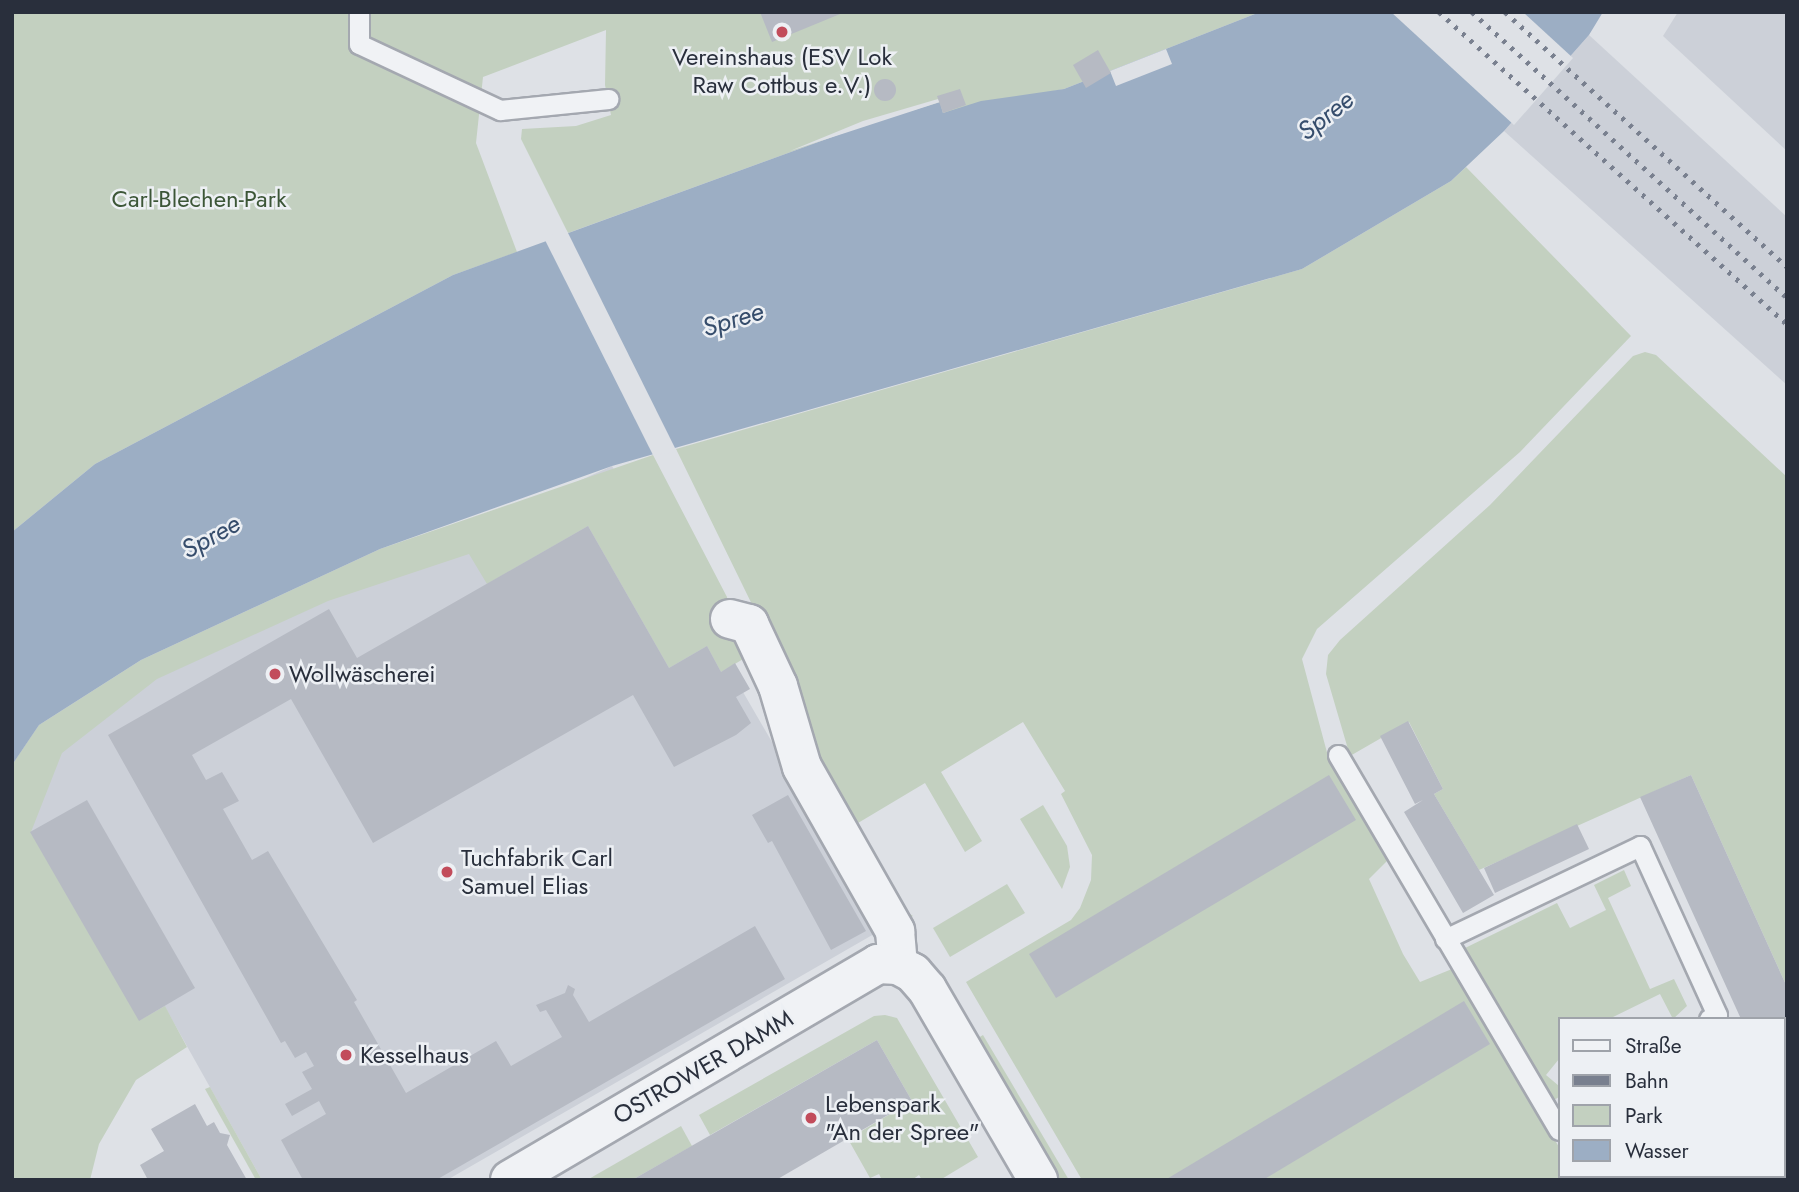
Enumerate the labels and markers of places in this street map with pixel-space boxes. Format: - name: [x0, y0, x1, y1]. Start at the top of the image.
- marker: Vereinshaus (ESV Lok Raw Cottbus e.V.): [774, 24, 790, 40]
- place label: Vereinshaus (ESV Lok Raw Cottbus e.V.): [672, 43, 892, 99]
- place label: Wollwäscherei: [289, 660, 436, 688]
- marker: Wollwäscherei: [267, 666, 283, 682]
- place label: Tuchfabrik Carl Samuel Elias: [461, 844, 613, 900]
- marker: Tuchfabrik Carl Samuel Elias: [439, 864, 455, 880]
- place label: Kesselhaus: [360, 1041, 469, 1069]
- marker: Kesselhaus: [338, 1047, 354, 1063]
- place label: Lebenspark "An der Spree": [825, 1090, 980, 1146]
- marker: Lebenspark "An der Spree": [803, 1110, 819, 1126]

